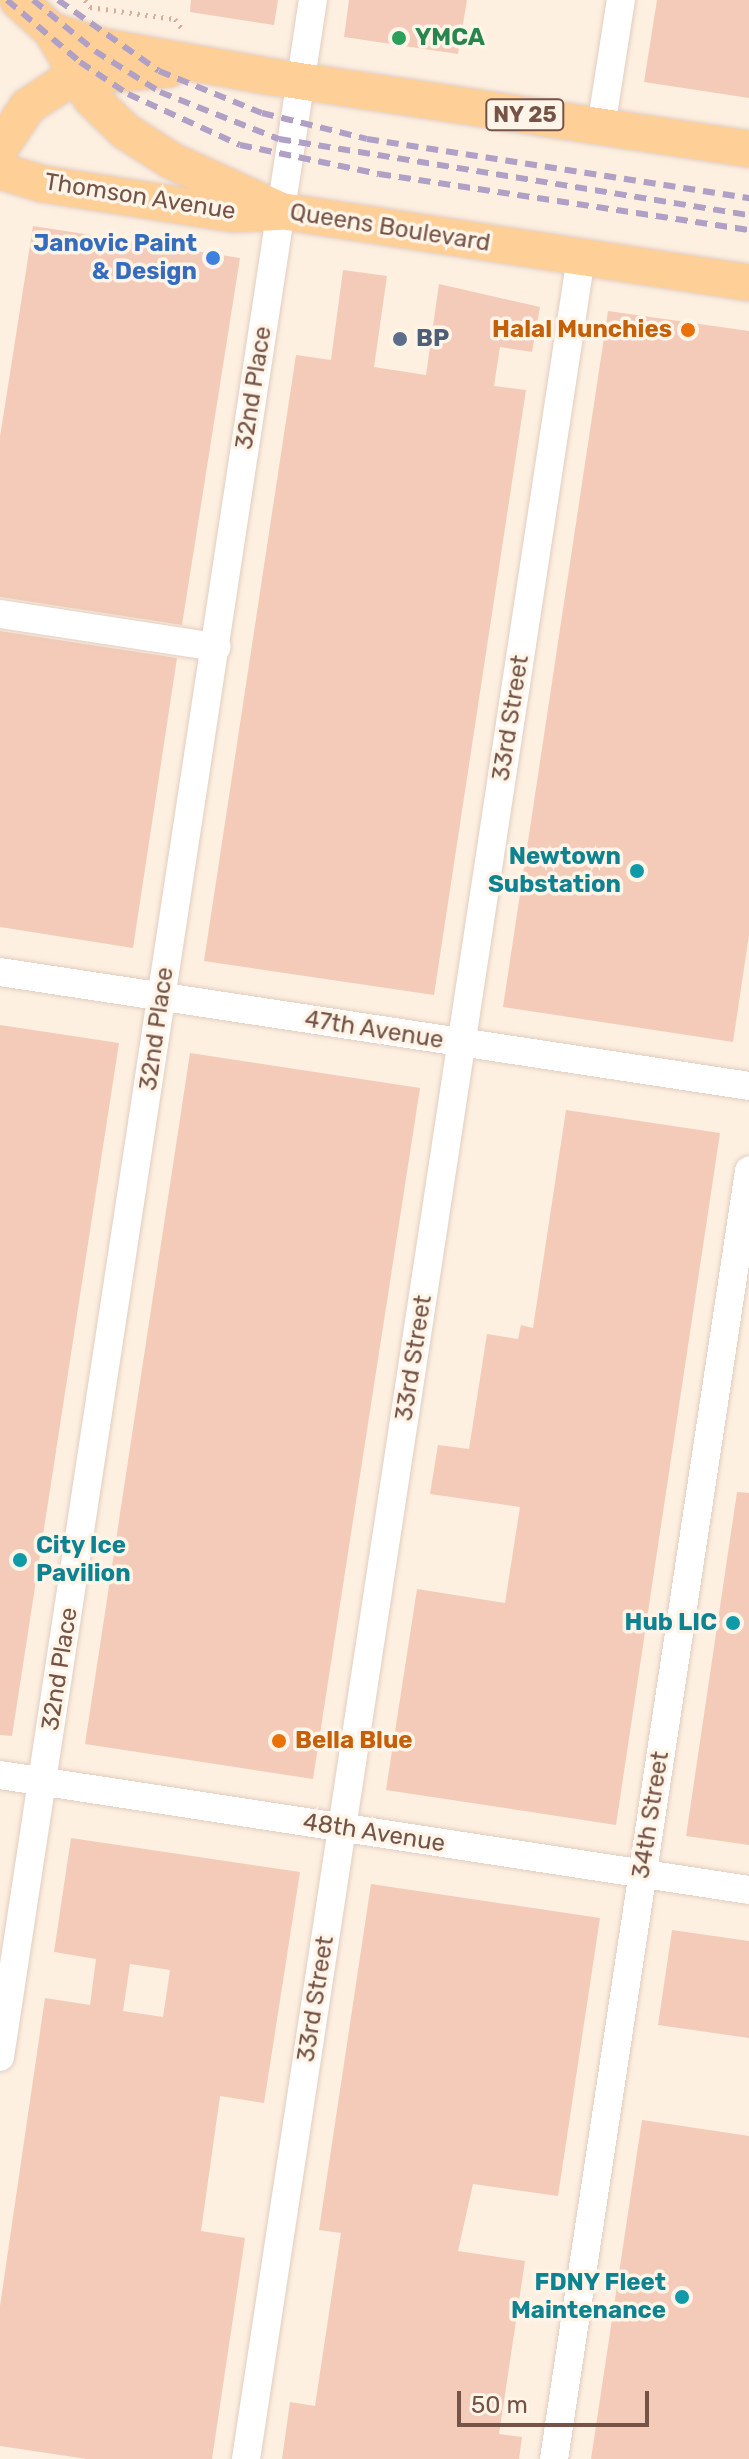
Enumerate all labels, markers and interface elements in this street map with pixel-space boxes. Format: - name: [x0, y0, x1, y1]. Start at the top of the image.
- place label: YMCA: [415, 24, 485, 52]
- marker: YMCA: [390, 29, 408, 47]
- road number: NY 25: [485, 97, 565, 133]
- street label: Thomson Avenue: [42, 168, 238, 226]
- street label: Queens Boulevard: [288, 198, 492, 258]
- place label: Janovic Paint & Design: [33, 230, 197, 286]
- marker: Janovic Paint & Design: [204, 249, 222, 267]
- place label: Halal Munchies: [492, 316, 672, 344]
- marker: Halal Munchies: [679, 321, 697, 339]
- street label: 32nd Place: [230, 324, 278, 452]
- place label: BP: [416, 325, 449, 353]
- marker: BP: [391, 330, 409, 348]
- street label: 33rd Street: [487, 653, 535, 783]
- place label: Newtown Substation: [488, 843, 621, 899]
- marker: Newtown Substation: [628, 862, 646, 880]
- street label: 32nd Place: [134, 965, 180, 1093]
- street label: 47th Avenue: [302, 1005, 446, 1055]
- street label: 33rd Street: [390, 1293, 438, 1423]
- place label: City Ice Pavilion: [36, 1532, 131, 1588]
- marker: City Ice Pavilion: [11, 1551, 29, 1569]
- street label: 32nd Place: [36, 1605, 84, 1733]
- place label: Hub LIC: [625, 1609, 717, 1637]
- marker: Hub LIC: [724, 1614, 742, 1632]
- place label: Bella Blue: [295, 1727, 413, 1755]
- marker: Bella Blue: [270, 1732, 288, 1750]
- street label: 34th Street: [627, 1749, 675, 1881]
- street label: 48th Avenue: [301, 1808, 447, 1858]
- street label: 33rd Street: [292, 1934, 340, 2064]
- place label: FDNY Fleet Maintenance: [511, 2269, 666, 2325]
- marker: FDNY Fleet Maintenance: [673, 2288, 691, 2306]
- scale bar: [461, 2375, 653, 2425]
- text: 50 m: [471, 2391, 528, 2419]

